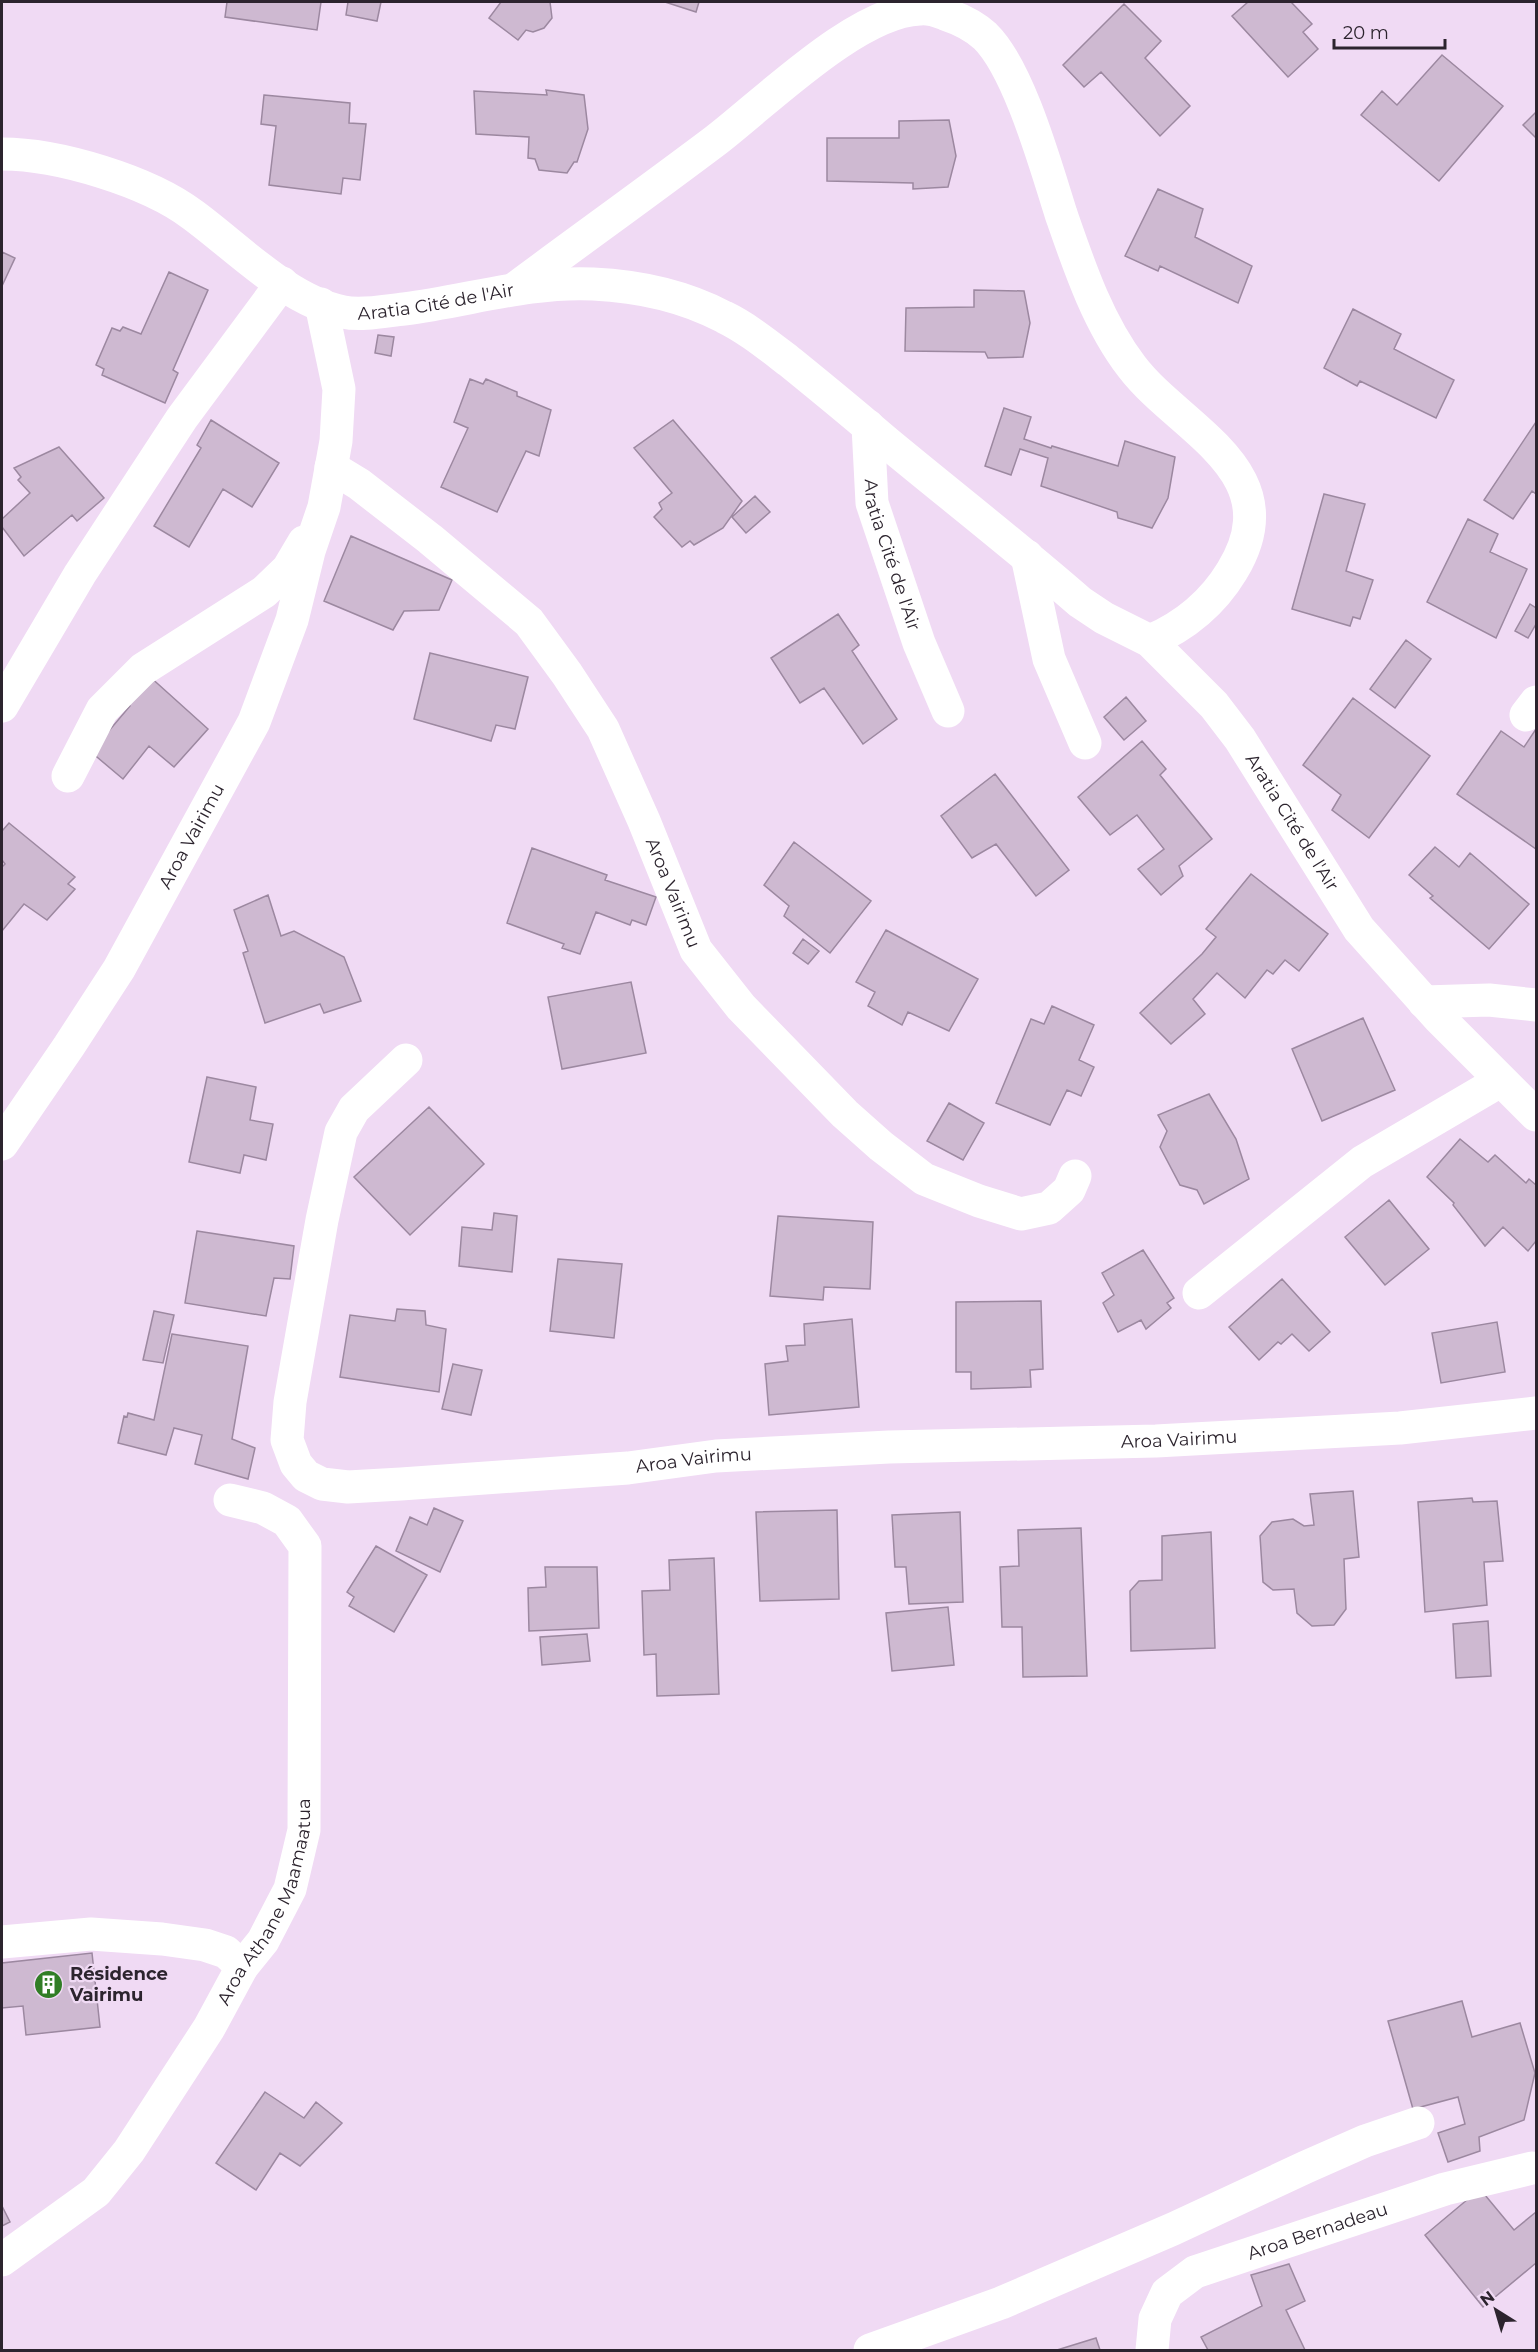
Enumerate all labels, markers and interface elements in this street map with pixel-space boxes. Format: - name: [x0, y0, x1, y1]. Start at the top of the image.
- scale bar: [1334, 12, 1445, 50]
- text: 20 m: [1343, 22, 1389, 44]
- street label: Aratia Cité de l'Air: [357, 279, 516, 325]
- street label: Aratia Cité de l'Air: [860, 478, 925, 633]
- street label: Aratia Cité de l'Air: [1241, 749, 1343, 895]
- street label: Aroa Vairimu: [154, 780, 229, 893]
- street label: Aroa Vairimu: [641, 835, 705, 951]
- street label: Aroa Vairimu: [1121, 1426, 1238, 1453]
- street label: Aroa Vairimu: [634, 1443, 752, 1478]
- street label: Aroa Athane Maamaatua: [212, 1798, 315, 2009]
- place label: Résidence Vairimu: [69, 1963, 168, 2006]
- building icon: Résidence Vairimu: [33, 1968, 65, 2000]
- street label: Aroa Bernadeau: [1245, 2198, 1391, 2265]
- north arrow: [1466, 2280, 1526, 2340]
- text: N: [1476, 2287, 1498, 2310]

